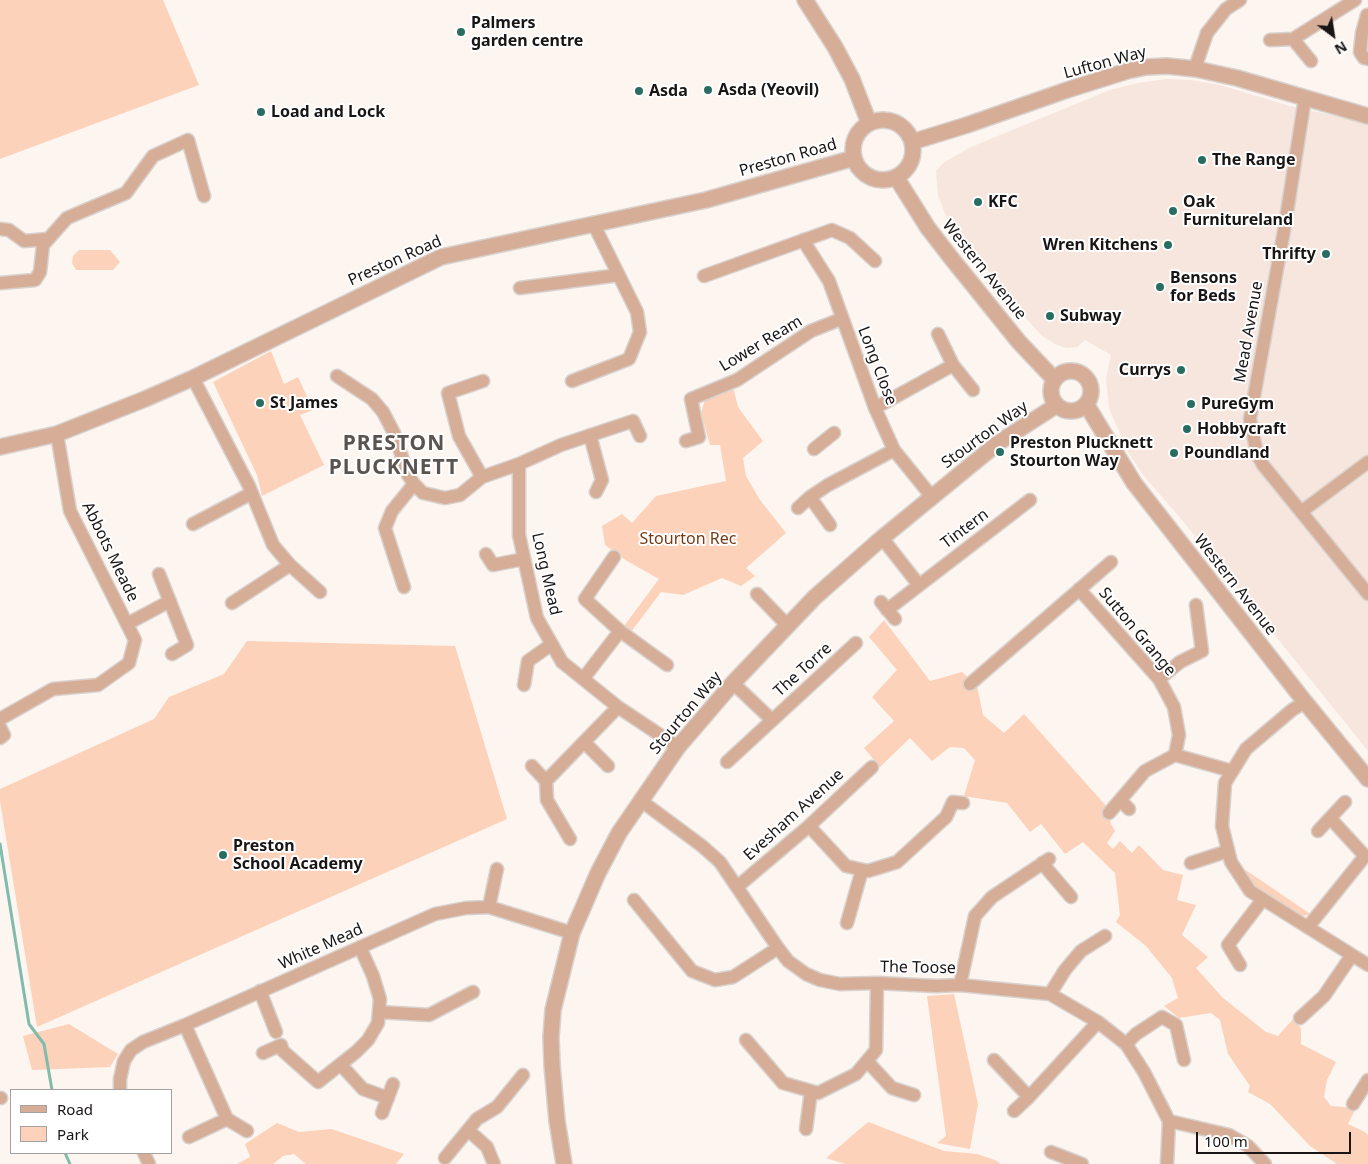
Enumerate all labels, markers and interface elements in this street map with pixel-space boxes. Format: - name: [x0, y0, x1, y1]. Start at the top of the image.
- north arrow: [1308, 10, 1358, 60]
- place label: Palmers garden centre: [471, 13, 583, 51]
- marker: Palmers garden centre: [455, 26, 467, 38]
- text: N: [1331, 37, 1351, 59]
- street label: Lufton Way: [1061, 43, 1149, 83]
- place label: Asda (Yeovil): [718, 80, 819, 100]
- place label: Asda: [649, 81, 688, 101]
- marker: Asda (Yeovil): [702, 84, 714, 96]
- marker: Asda: [633, 85, 645, 97]
- place label: Load and Lock: [271, 102, 385, 122]
- marker: Load and Lock: [255, 106, 267, 118]
- street label: Preston Road: [737, 135, 839, 181]
- place label: The Range: [1212, 150, 1295, 170]
- marker: The Range: [1196, 154, 1208, 166]
- place label: KFC: [988, 192, 1018, 212]
- place label: Oak Furnitureland: [1183, 192, 1293, 230]
- marker: KFC: [972, 196, 984, 208]
- marker: Oak Furnitureland: [1167, 205, 1179, 217]
- street label: Western Avenue: [938, 216, 1030, 324]
- street label: Preston Road: [345, 232, 445, 290]
- place label: Wren Kitchens: [1043, 235, 1158, 255]
- marker: Wren Kitchens: [1162, 239, 1174, 251]
- place label: Thrifty: [1262, 244, 1316, 264]
- marker: Thrifty: [1320, 248, 1332, 260]
- place label: Bensons for Beds: [1170, 268, 1237, 306]
- street label: Mead Avenue: [1231, 280, 1267, 384]
- marker: Bensons for Beds: [1154, 281, 1166, 293]
- place label: Subway: [1060, 306, 1121, 326]
- marker: Subway: [1044, 310, 1056, 322]
- street label: Lower Ream: [716, 312, 806, 376]
- street label: Long Close: [853, 324, 901, 408]
- place label: Currys: [1119, 360, 1171, 380]
- marker: Currys: [1175, 364, 1187, 376]
- place label: St James: [270, 393, 338, 413]
- place label: PureGym: [1201, 394, 1274, 414]
- marker: St James: [254, 397, 266, 409]
- street label: Stourton Way: [938, 397, 1032, 473]
- marker: PureGym: [1185, 398, 1197, 410]
- place label: Hobbycraft: [1197, 419, 1286, 439]
- marker: Hobbycraft: [1181, 423, 1193, 435]
- district label: PRESTON PLUCKNETT: [328, 431, 460, 481]
- place label: Preston Plucknett Stourton Way: [1010, 433, 1153, 471]
- place label: Poundland: [1184, 443, 1270, 463]
- marker: Preston Plucknett Stourton Way: [994, 446, 1006, 458]
- marker: Poundland: [1168, 447, 1180, 459]
- street label: Abbots Meade: [78, 499, 142, 605]
- street label: Tintern: [938, 505, 992, 553]
- park label: Stourton Rec: [640, 529, 736, 549]
- street label: Long Mead: [527, 531, 565, 617]
- street label: Western Avenue: [1190, 531, 1280, 639]
- street label: Sutton Grange: [1094, 584, 1180, 680]
- street label: The Torre: [770, 639, 836, 701]
- street label: Stourton Way: [646, 668, 726, 758]
- street label: Evesham Avenue: [740, 765, 848, 865]
- place label: Preston School Academy: [233, 836, 363, 874]
- marker: Preston School Academy: [217, 849, 229, 861]
- street label: White Mead: [276, 920, 366, 974]
- street label: The Toose: [880, 958, 956, 978]
- legend: [10, 1089, 172, 1154]
- text: Road: [57, 1099, 93, 1119]
- scale bar: [1198, 1122, 1353, 1154]
- text: Park: [57, 1124, 89, 1144]
- text: 100 m: [1204, 1131, 1248, 1151]

